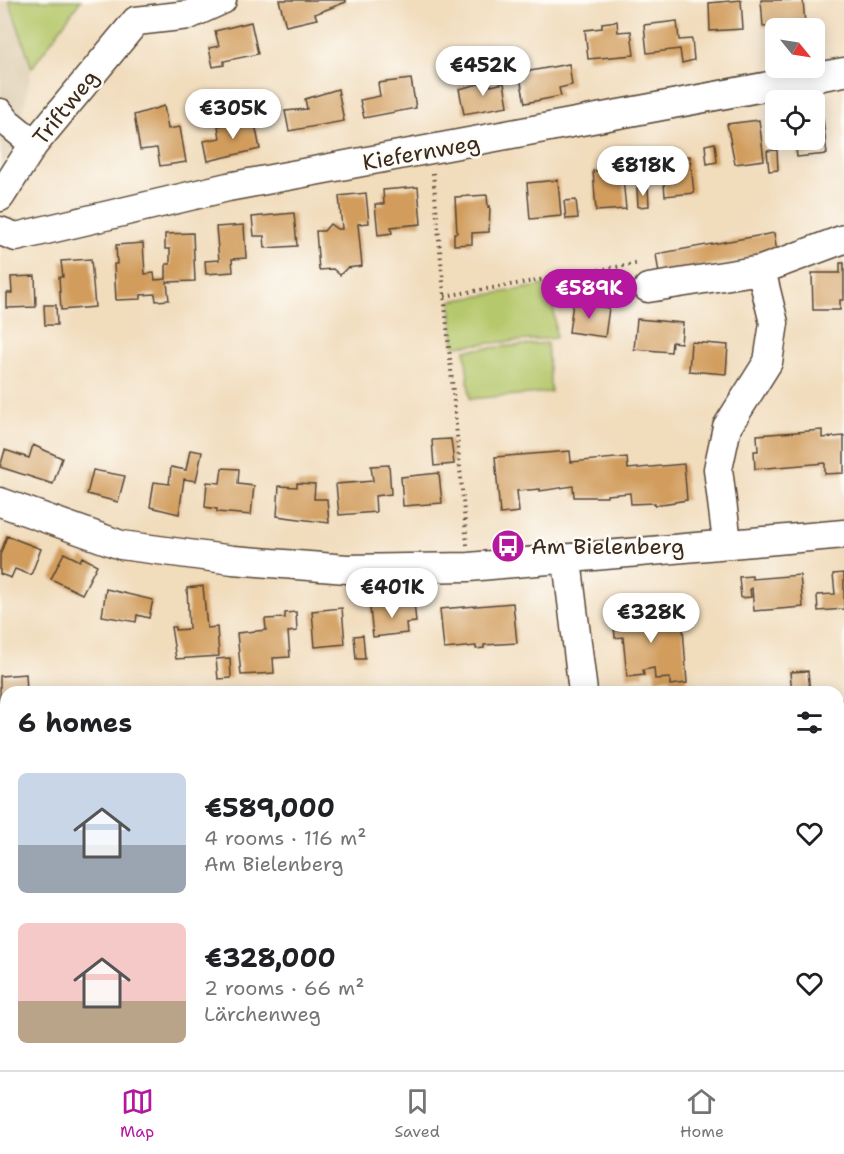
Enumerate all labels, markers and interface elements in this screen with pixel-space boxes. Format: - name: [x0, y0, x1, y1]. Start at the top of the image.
- north arrow: [765, 18, 825, 78]
- map controls: [765, 18, 825, 150]
- pin: €452K: [441, 46, 525, 97]
- text: €452K: [450, 52, 516, 78]
- street label: Triftweg: [26, 64, 105, 151]
- pin: €305K: [191, 89, 275, 140]
- button: locate: [765, 90, 825, 150]
- text: €305K: [199, 95, 267, 121]
- street label: Kiefernweg: [360, 128, 482, 177]
- pin: €818K: [601, 146, 685, 197]
- text: €818K: [611, 152, 675, 178]
- pin: €589K: [547, 269, 631, 320]
- text: €589K: [555, 275, 623, 301]
- bus stop icon: Am Bielenberg: [490, 528, 526, 564]
- place label: Am Bielenberg: [531, 532, 685, 561]
- pin: €401K: [350, 568, 434, 619]
- text: €401K: [360, 574, 424, 600]
- pin: €328K: [609, 593, 693, 644]
- text: €328K: [617, 599, 685, 625]
- text: 6 homes: [18, 705, 132, 740]
- icon: filters: [793, 706, 826, 739]
- text: €589,000: [204, 790, 335, 825]
- icon: home: [66, 797, 138, 869]
- icon: heart: [793, 817, 826, 850]
- text: 4 rooms · 116 m²: [204, 825, 366, 851]
- text: Am Bielenberg: [204, 851, 344, 877]
- text: €328,000: [204, 940, 336, 975]
- icon: home: [66, 947, 138, 1019]
- icon: heart: [793, 967, 826, 1000]
- text: 2 rooms · 66 m²: [204, 975, 365, 1001]
- text: Lärchenweg: [204, 1001, 321, 1027]
- tab: Map: [120, 1085, 154, 1142]
- tab: Saved: [394, 1085, 440, 1142]
- tab: Home: [680, 1085, 724, 1142]

